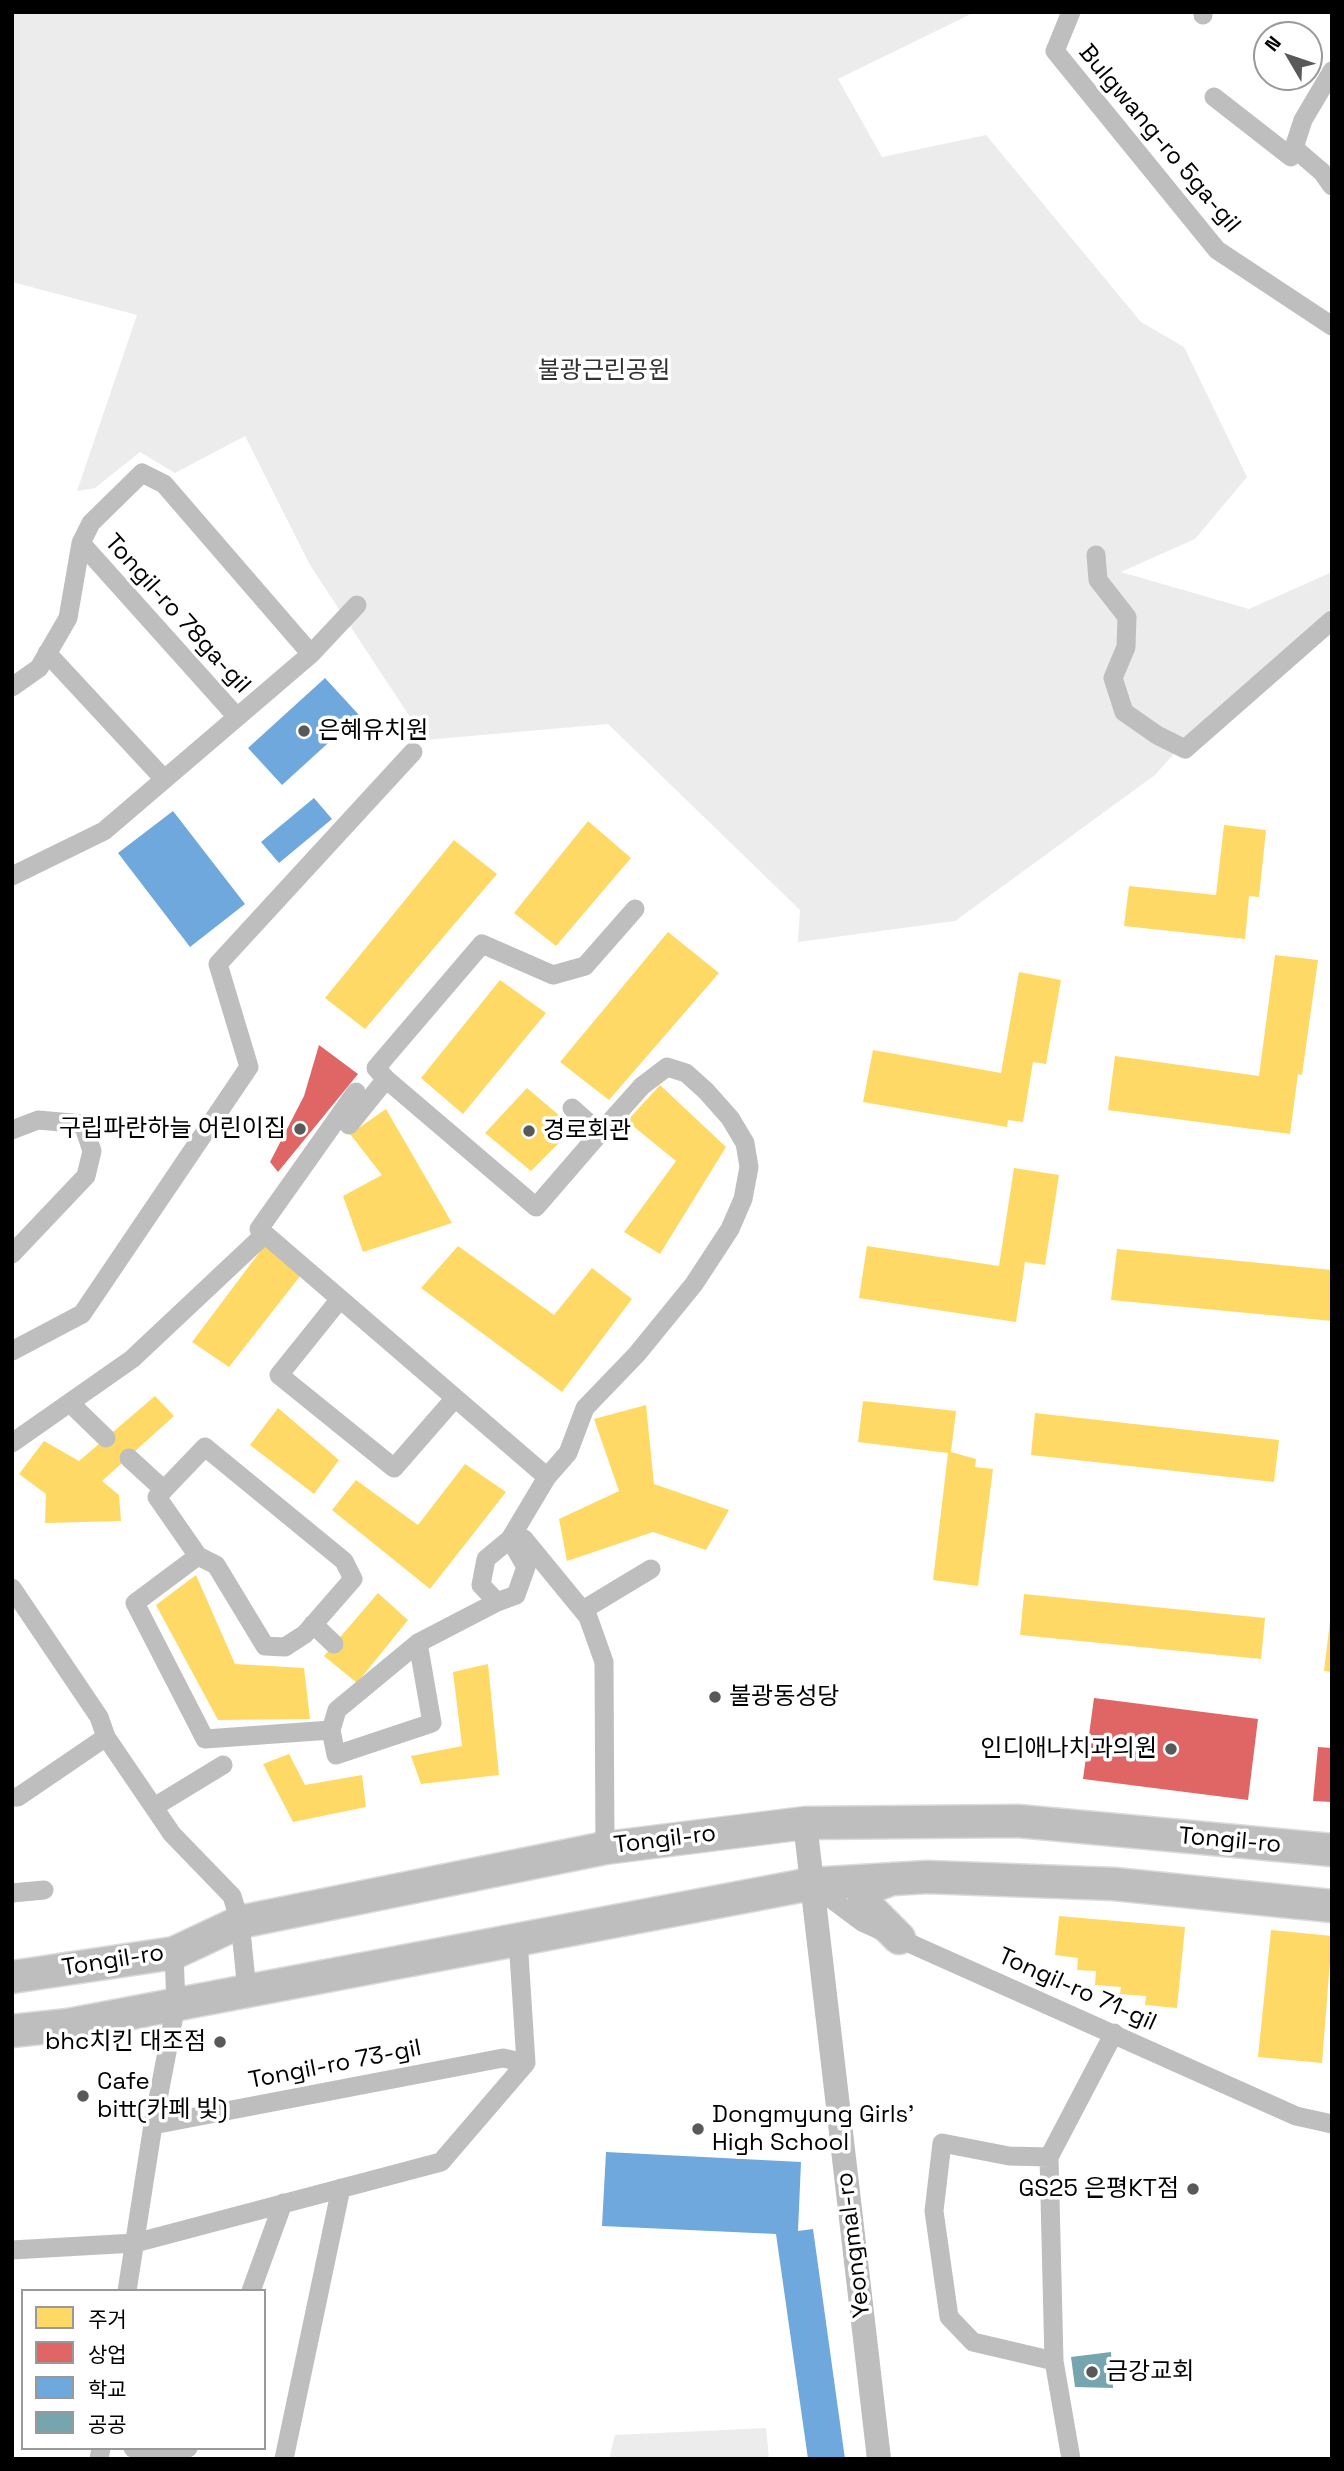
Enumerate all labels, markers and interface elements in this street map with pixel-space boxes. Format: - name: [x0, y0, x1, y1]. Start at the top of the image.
- north arrow: [1253, 21, 1323, 91]
- text: N: [1259, 31, 1287, 57]
- street label: Bulgwang-ro 5ga-gil: [1072, 39, 1246, 239]
- park label: 불광근린공원: [538, 357, 670, 385]
- street label: Tongil-ro 78ga-gil: [98, 528, 256, 700]
- place label: 은혜유치원: [318, 717, 428, 745]
- marker: 은혜유치원: [296, 723, 312, 739]
- place label: 구립파란하늘 어린이집: [59, 1115, 286, 1143]
- place label: 경로회관: [543, 1117, 631, 1145]
- marker: 구립파란하늘 어린이집: [292, 1121, 308, 1137]
- marker: 경로회관: [521, 1123, 537, 1139]
- place label: 불광동성당: [729, 1683, 839, 1711]
- marker: 불광동성당: [707, 1689, 723, 1705]
- place label: 인디애나치과의원: [980, 1735, 1157, 1763]
- marker: 인디애나치과의원: [1163, 1741, 1179, 1757]
- street label: Tongil-ro: [612, 1819, 718, 1861]
- street label: Tongil-ro: [1178, 1822, 1282, 1860]
- street label: Tongil-ro: [60, 1939, 166, 1983]
- street label: Tongil-ro 71-gil: [993, 1942, 1161, 2038]
- place label: bhc치킨 대조점: [45, 2028, 206, 2056]
- marker: bhc치킨 대조점: [212, 2034, 228, 2050]
- street label: Tongil-ro 73-gil: [246, 2034, 424, 2096]
- place label: Cafe bitt(카페 빛): [97, 2068, 228, 2124]
- marker: Cafe bitt(카페 빛): [75, 2088, 91, 2104]
- place label: Dongmyung Girls' High School: [712, 2101, 914, 2157]
- marker: Dongmyung Girls' High School: [690, 2121, 706, 2137]
- street label: Yeongmal-ro: [831, 2171, 877, 2319]
- place label: GS25 은평KT점: [1018, 2175, 1179, 2203]
- marker: GS25 은평KT점: [1185, 2181, 1201, 2197]
- legend: [21, 2289, 266, 2450]
- text: 주거: [88, 2306, 127, 2333]
- text: 상업: [88, 2341, 127, 2368]
- place label: 금강교회: [1106, 2358, 1194, 2386]
- marker: 금강교회: [1084, 2364, 1100, 2380]
- text: 학교: [88, 2376, 127, 2403]
- text: 공공: [88, 2411, 127, 2438]

